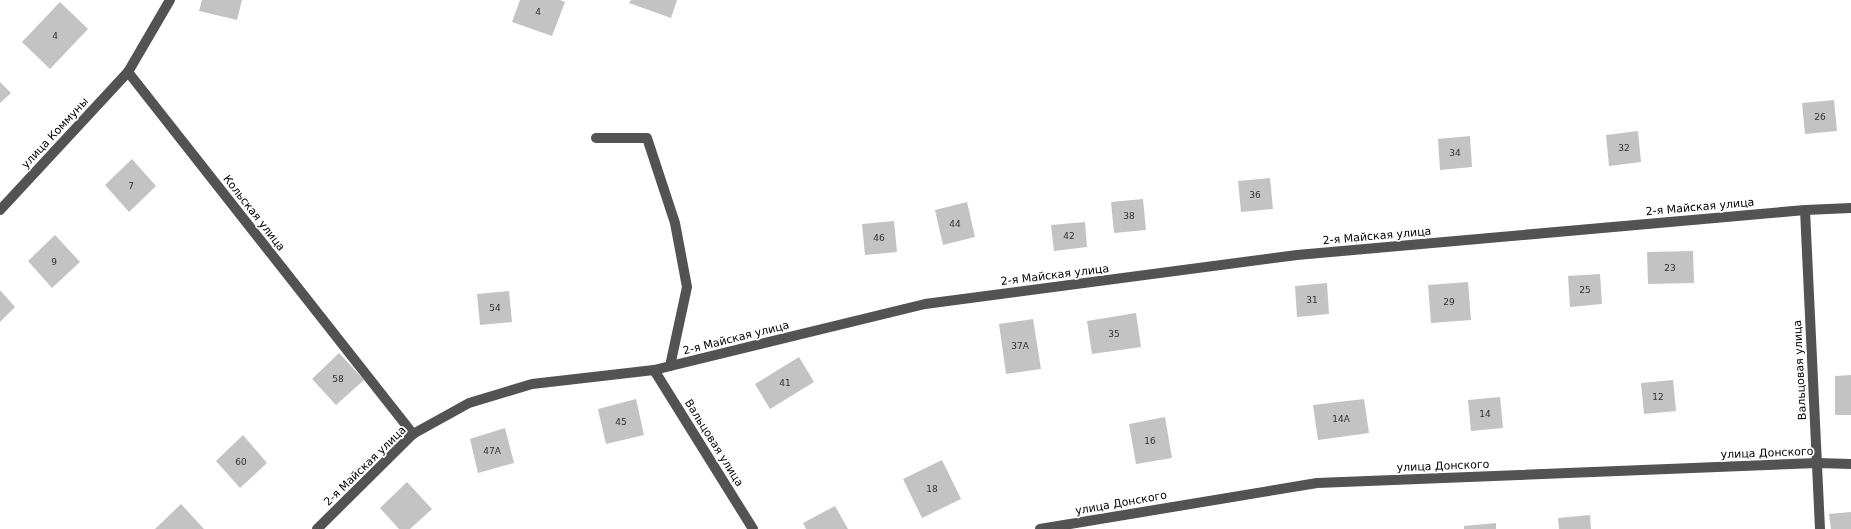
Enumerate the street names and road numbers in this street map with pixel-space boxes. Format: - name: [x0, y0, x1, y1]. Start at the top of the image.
- street label: улица Коммуны: [19, 95, 91, 171]
- street label: Кольская улица: [220, 173, 288, 253]
- street label: 2-я Майская улица: [1645, 196, 1755, 218]
- street label: 2-я Майская улица: [1322, 225, 1432, 247]
- street label: 2-я Майская улица: [1000, 262, 1110, 288]
- street label: 2-я Майская улица: [682, 319, 790, 357]
- street label: Вальцовая улица: [1791, 320, 1809, 420]
- street label: Вальцовая улица: [682, 397, 746, 489]
- street label: 2-я Майская улица: [321, 423, 409, 509]
- street label: улица Донского: [1720, 445, 1814, 461]
- street label: улица Донского: [1396, 458, 1490, 474]
- street label: улица Донского: [1074, 488, 1168, 517]

